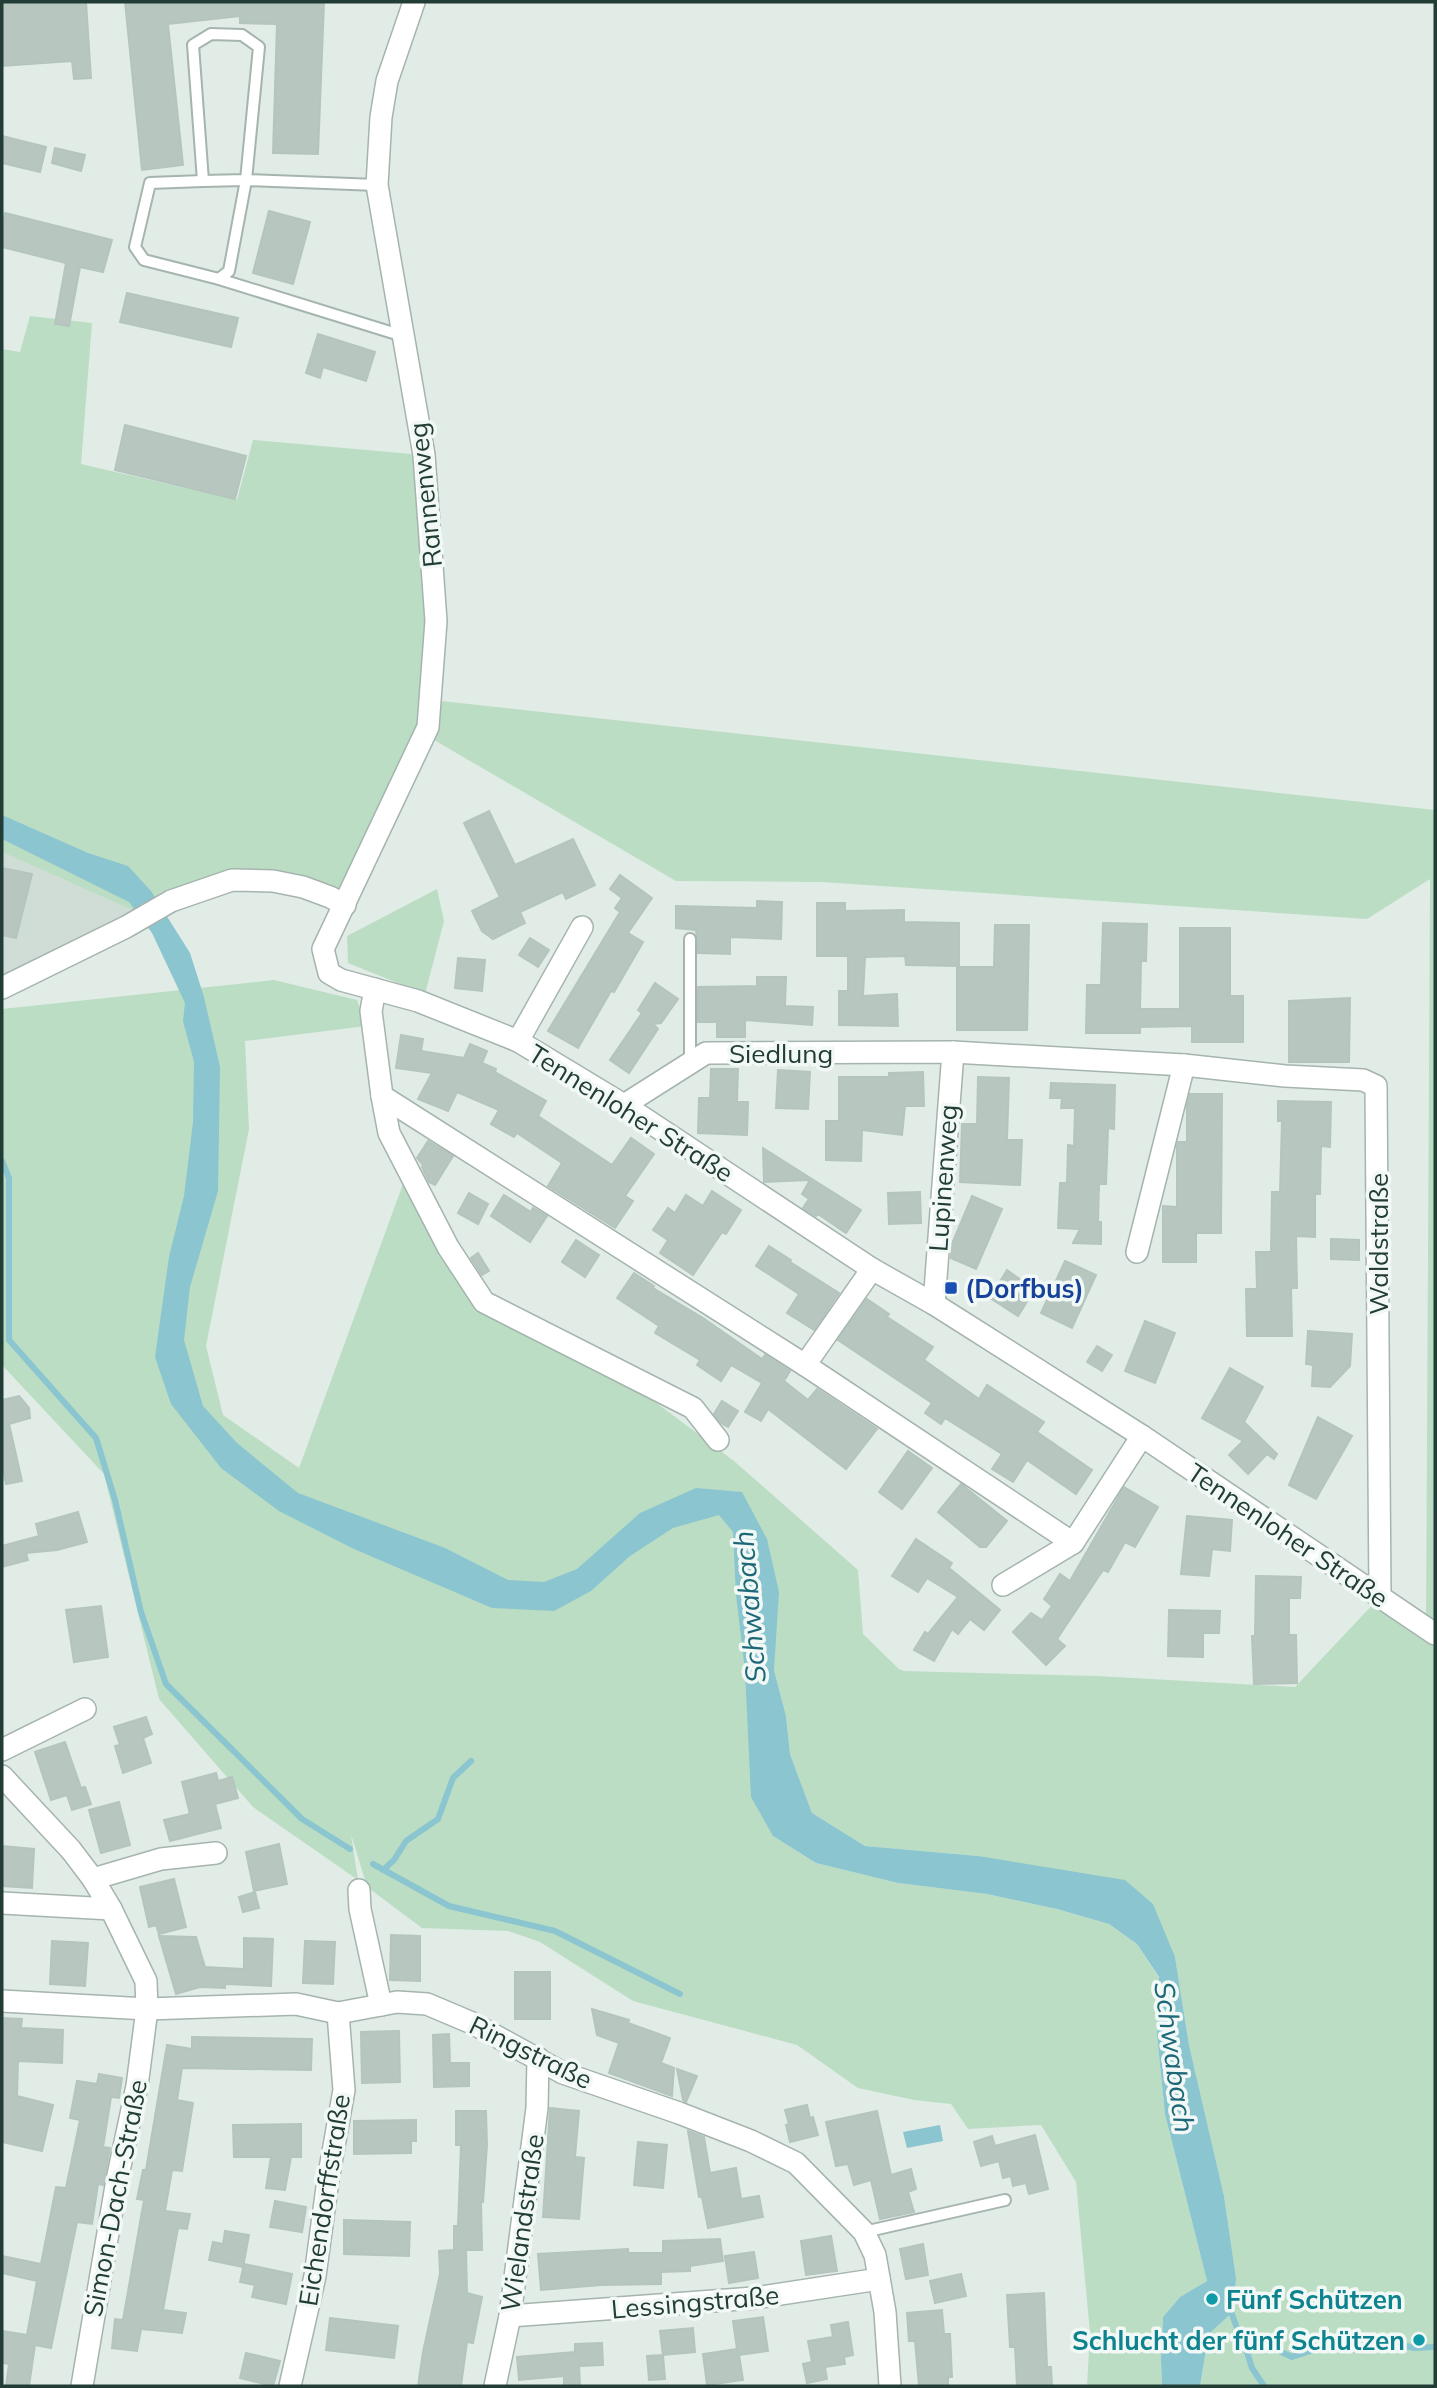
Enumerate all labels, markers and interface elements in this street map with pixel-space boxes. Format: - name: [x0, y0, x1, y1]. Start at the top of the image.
- street label: Rannenweg: [401, 421, 449, 569]
- street label: Tennenloher Straße: [523, 1037, 739, 1189]
- street label: Siedlung: [729, 1037, 833, 1070]
- street label: Lupinenweg: [921, 1103, 965, 1253]
- street label: Waldstraße: [1362, 1173, 1395, 1315]
- place label: (Dorfbus): [965, 1272, 1084, 1305]
- marker: (Dorfbus): [943, 1280, 959, 1296]
- street label: Tennenloher Straße: [1181, 1456, 1395, 1614]
- water label: Schwabach: [725, 1530, 773, 1684]
- water label: Schwabach: [1147, 1979, 1203, 2135]
- street label: Ringstraße: [464, 2008, 598, 2096]
- street label: Simon-Dach-Straße: [76, 2077, 154, 2319]
- street label: Eichendorffstraße: [291, 2092, 357, 2308]
- street label: Wielandstraße: [493, 2132, 551, 2314]
- street label: Lessingstraße: [610, 2278, 780, 2326]
- place label: Fünf Schützen: [1226, 2283, 1403, 2316]
- marker: Fünf Schützen: [1204, 2291, 1220, 2307]
- place label: Schlucht der fünf Schützen: [1072, 2324, 1405, 2357]
- marker: Schlucht der fünf Schützen: [1411, 2332, 1427, 2348]

